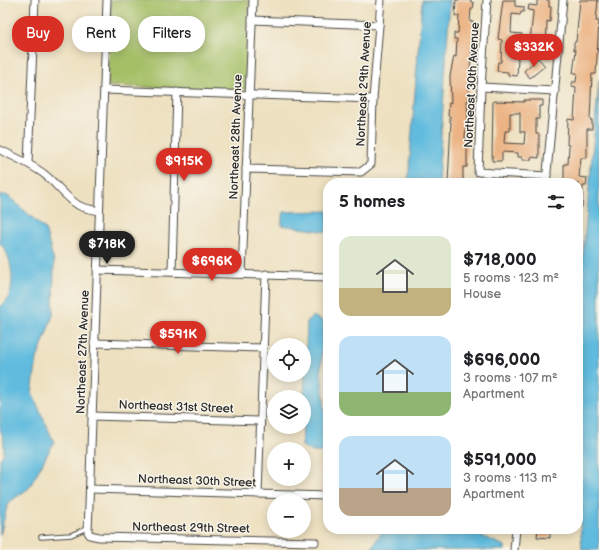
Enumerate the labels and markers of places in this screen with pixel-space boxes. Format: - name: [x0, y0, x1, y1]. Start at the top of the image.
- pin: $332K: [506, 34, 562, 68]
- pin: $915K: [156, 148, 212, 182]
- pin: $718K: [79, 231, 135, 265]
- pin: $696K: [184, 248, 240, 282]
- pin: $591K: [150, 321, 206, 355]

